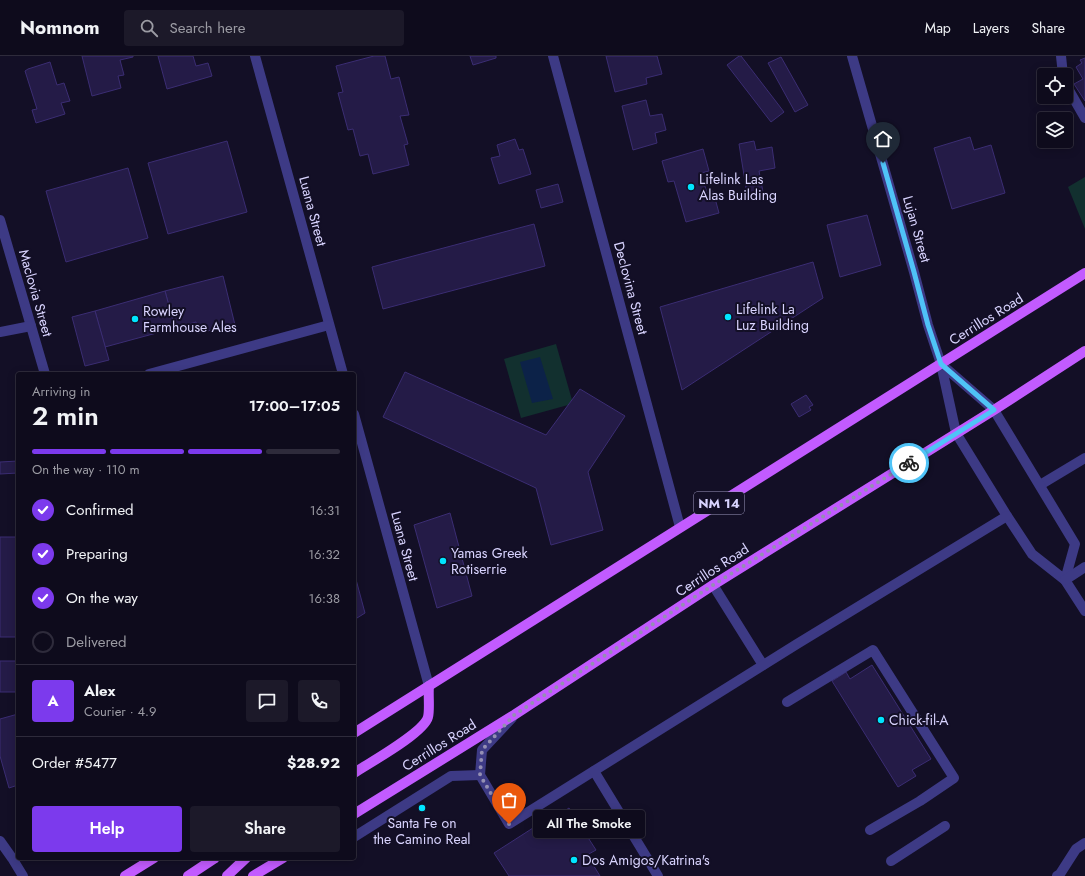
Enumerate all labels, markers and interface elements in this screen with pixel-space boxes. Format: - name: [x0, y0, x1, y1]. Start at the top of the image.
- search box: [124, 10, 404, 46]
- text: Nomnom: [20, 14, 100, 41]
- icon: search: [138, 17, 160, 39]
- text: Search here: [170, 17, 245, 39]
- text: Map: [925, 18, 951, 38]
- text: Layers: [973, 18, 1009, 38]
- text: Share: [1031, 18, 1065, 38]
- map controls: [1037, 68, 1073, 148]
- button: locate: [1037, 68, 1073, 104]
- button: layers: [1037, 112, 1073, 148]
- pin: [866, 122, 900, 163]
- icon: home: [872, 128, 894, 150]
- place label: Lifelink Las Alas Building: [699, 169, 777, 205]
- street label: Luana Street: [294, 174, 332, 249]
- marker: Lifelink Las Alas Building: [686, 182, 696, 192]
- street label: Lujan Street: [898, 193, 936, 265]
- street label: Declovina Street: [609, 239, 653, 337]
- street label: Maclovia Street: [14, 247, 58, 339]
- street label: Cerrillos Road: [945, 288, 1027, 350]
- place label: Lifelink La Luz Building: [736, 299, 809, 335]
- place label: Rowley Farmhouse Ales: [143, 301, 237, 337]
- marker: Lifelink La Luz Building: [723, 312, 733, 322]
- marker: Rowley Farmhouse Ales: [130, 314, 140, 324]
- text: Arriving in: [32, 382, 90, 401]
- text: 17:00–17:05: [249, 395, 340, 417]
- text: 2 min: [32, 397, 99, 435]
- courier: [889, 443, 929, 483]
- icon: bike: [898, 452, 920, 474]
- text: On the way · 110 m: [32, 460, 140, 479]
- road number: NM 14: [694, 492, 744, 514]
- icon: check: [32, 499, 54, 521]
- text: Confirmed: [66, 499, 134, 521]
- text: 16:31: [310, 501, 340, 520]
- street label: Luana Street: [386, 509, 424, 584]
- street label: Cerrillos Road: [671, 539, 753, 601]
- icon: check: [32, 543, 54, 565]
- text: Preparing: [66, 543, 128, 565]
- place label: Yamas Greek Rotiserrie: [451, 543, 529, 579]
- text: 16:32: [308, 545, 340, 564]
- marker: Yamas Greek Rotiserrie: [438, 556, 448, 566]
- icon: check: [32, 587, 54, 609]
- text: On the way: [66, 587, 138, 609]
- text: 16:38: [309, 589, 340, 608]
- text: Delivered: [66, 631, 127, 653]
- text: Alex: [84, 680, 115, 702]
- button: chat: [246, 680, 288, 722]
- button: phone: [298, 680, 340, 722]
- text: A: [47, 690, 59, 712]
- text: Courier · 4.9: [84, 702, 157, 721]
- place label: Chick-fil-A: [889, 710, 949, 730]
- street label: Cerrillos Road: [398, 714, 480, 776]
- marker: Chick-fil-A: [876, 715, 886, 725]
- text: Order #5477: [32, 752, 117, 774]
- text: $28.92: [287, 752, 340, 774]
- pin: [492, 783, 526, 824]
- icon: bag: [498, 789, 520, 811]
- marker: Santa Fe on the Camino Real: [417, 803, 427, 813]
- button: Help: [32, 806, 182, 852]
- button: Share: [190, 806, 340, 852]
- callout: All The Smoke: [533, 810, 645, 838]
- place label: Santa Fe on the Camino Real: [373, 813, 471, 849]
- text: All The Smoke: [547, 814, 631, 833]
- place label: Dos Amigos/Katrina's: [582, 850, 710, 870]
- marker: Dos Amigos/Katrina's: [569, 855, 579, 865]

